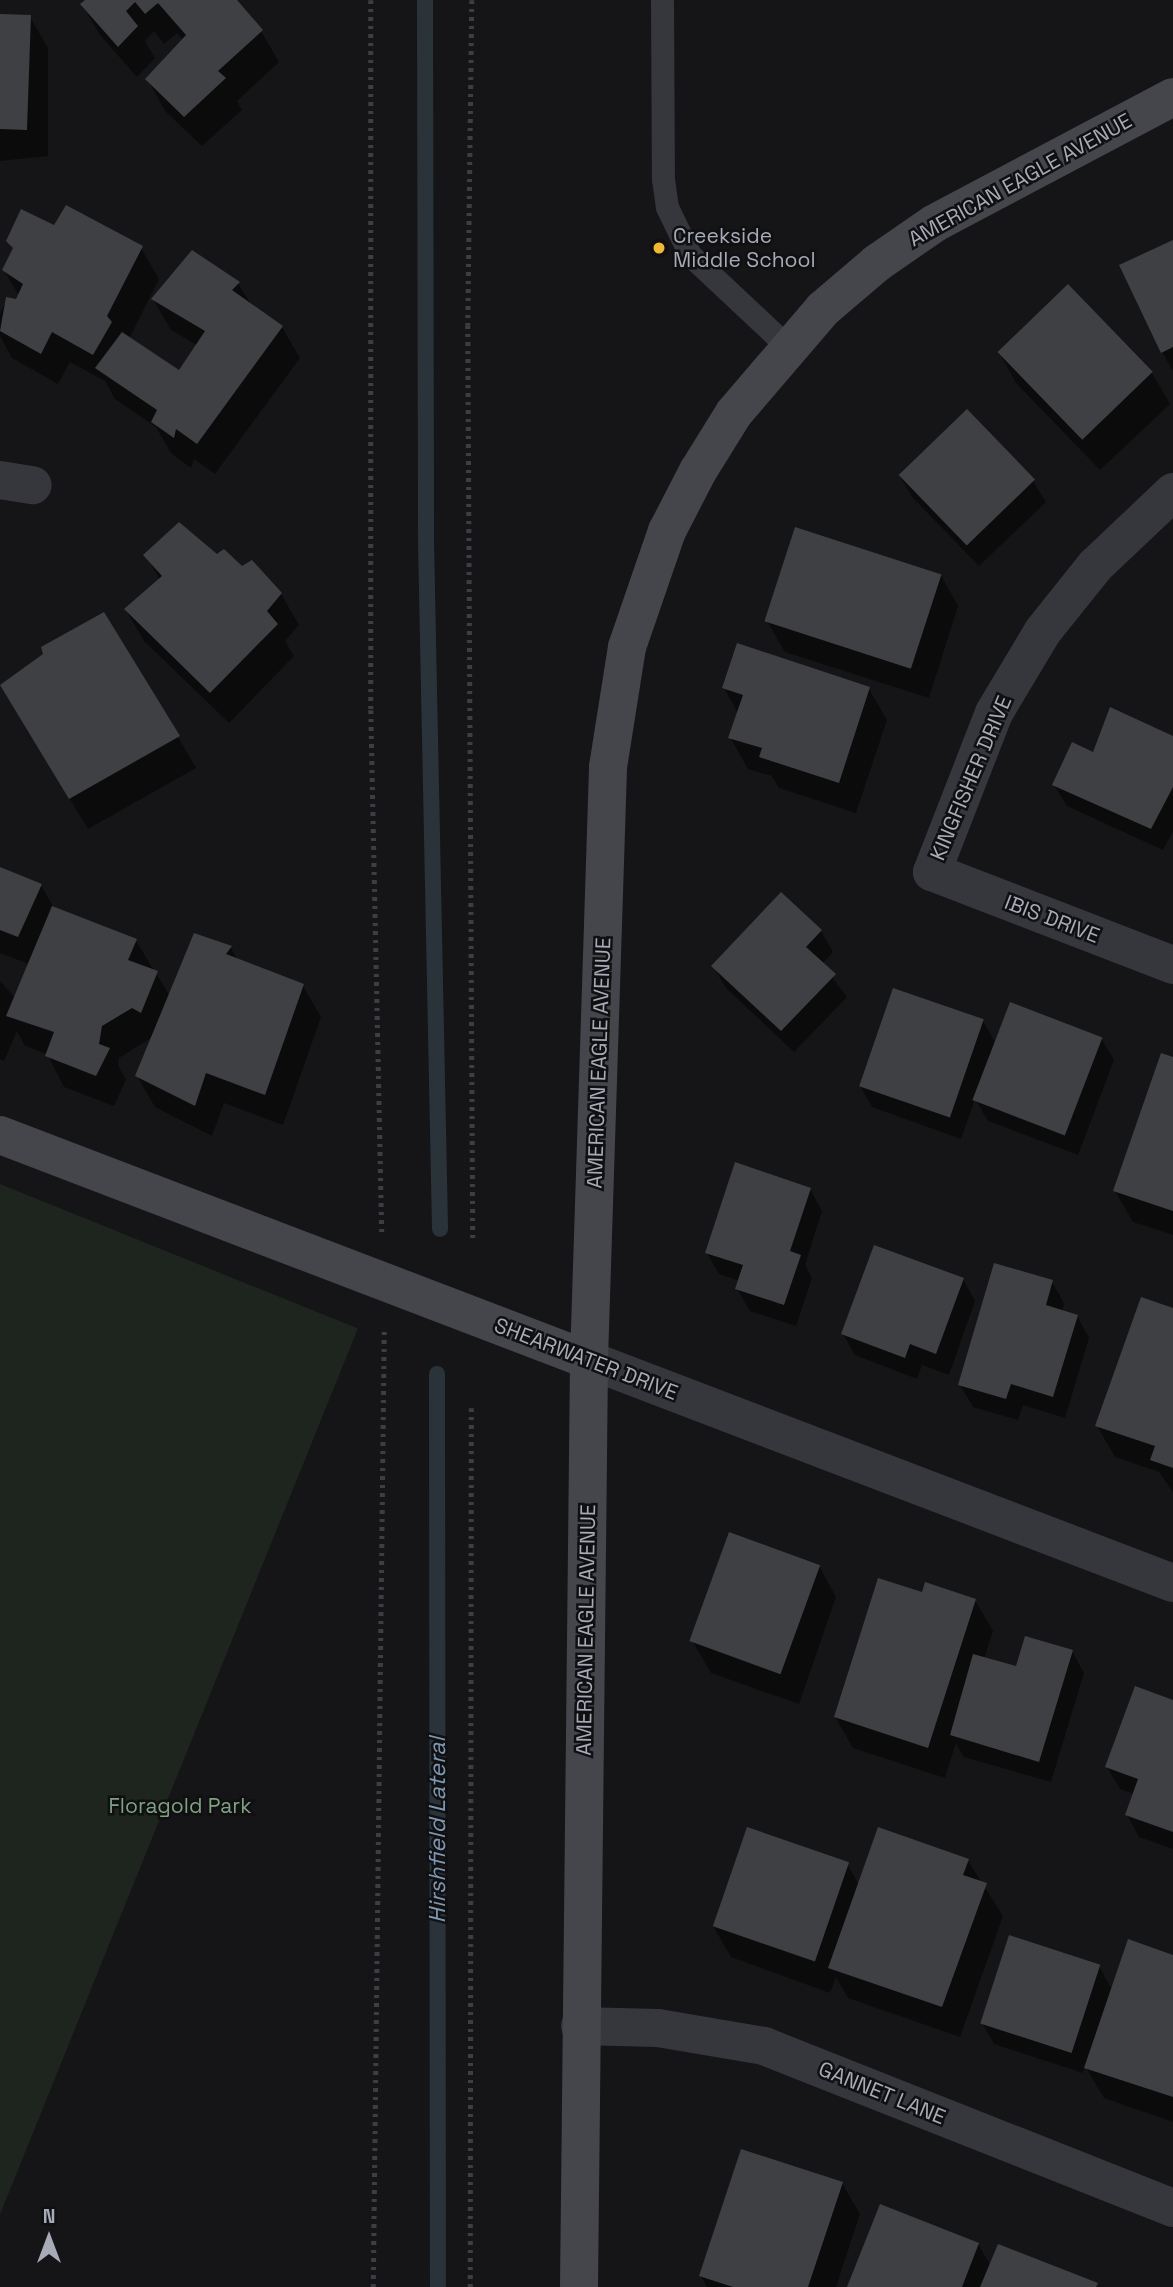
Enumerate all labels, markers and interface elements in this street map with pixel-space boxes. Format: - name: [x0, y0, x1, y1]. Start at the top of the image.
- street label: AMERICAN EAGLE AVENUE: [904, 108, 1136, 252]
- place label: Creekside Middle School: [673, 223, 816, 273]
- marker: Creekside Middle School: [651, 240, 667, 256]
- street label: KINGFISHER DRIVE: [925, 692, 1017, 864]
- street label: IBIS DRIVE: [1001, 889, 1103, 949]
- street label: AMERICAN EAGLE AVENUE: [582, 937, 616, 1189]
- street label: SHEARWATER DRIVE: [491, 1312, 681, 1406]
- street label: AMERICAN EAGLE AVENUE: [571, 1504, 601, 1756]
- water label: Hirshfield Lateral: [423, 1737, 451, 1923]
- park label: Floragold Park: [108, 1793, 252, 1819]
- street label: GANNET LANE: [815, 2056, 949, 2130]
- north arrow: [14, 2203, 84, 2273]
- text: N: [43, 2204, 55, 2229]

